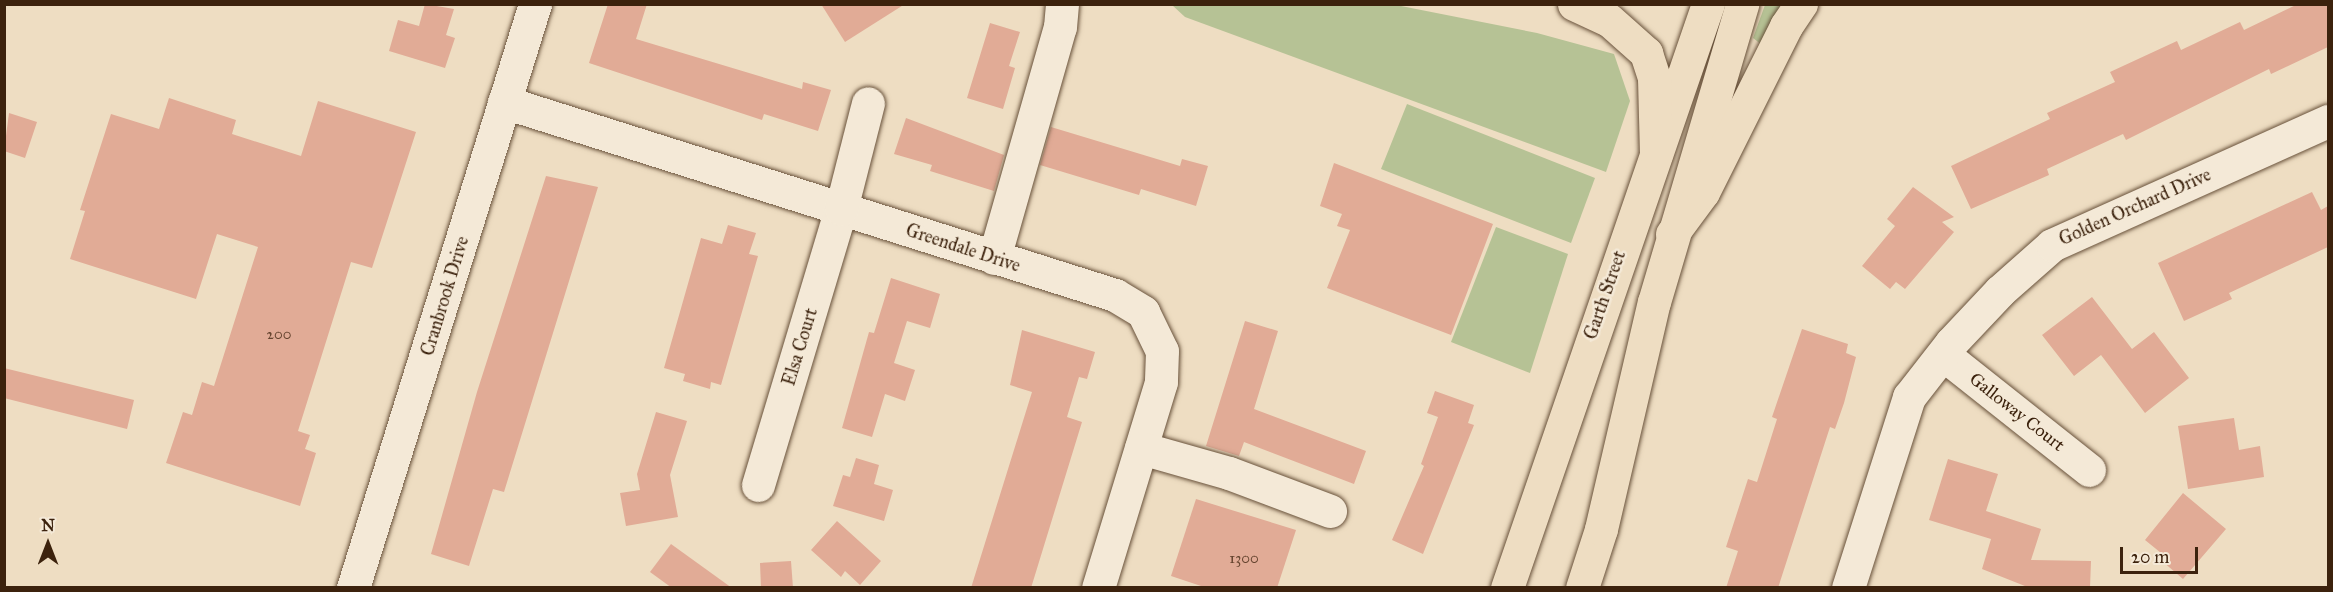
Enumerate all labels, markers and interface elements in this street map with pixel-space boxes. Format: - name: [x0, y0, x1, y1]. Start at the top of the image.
- street label: Golden Orchard Drive: [2056, 164, 2214, 250]
- street label: Greendale Drive: [903, 219, 1023, 277]
- street label: Cranbrook Drive: [417, 234, 473, 358]
- street label: Garth Street: [1580, 248, 1630, 342]
- street label: Elsa Court: [778, 306, 822, 388]
- house number: 200: [267, 326, 291, 344]
- street label: Galloway Court: [1965, 368, 2069, 456]
- north arrow: [18, 514, 78, 574]
- text: N: [41, 516, 55, 535]
- scale bar: [2123, 535, 2201, 573]
- text: 20 m: [2131, 546, 2169, 568]
- house number: 1300: [1229, 550, 1259, 568]

